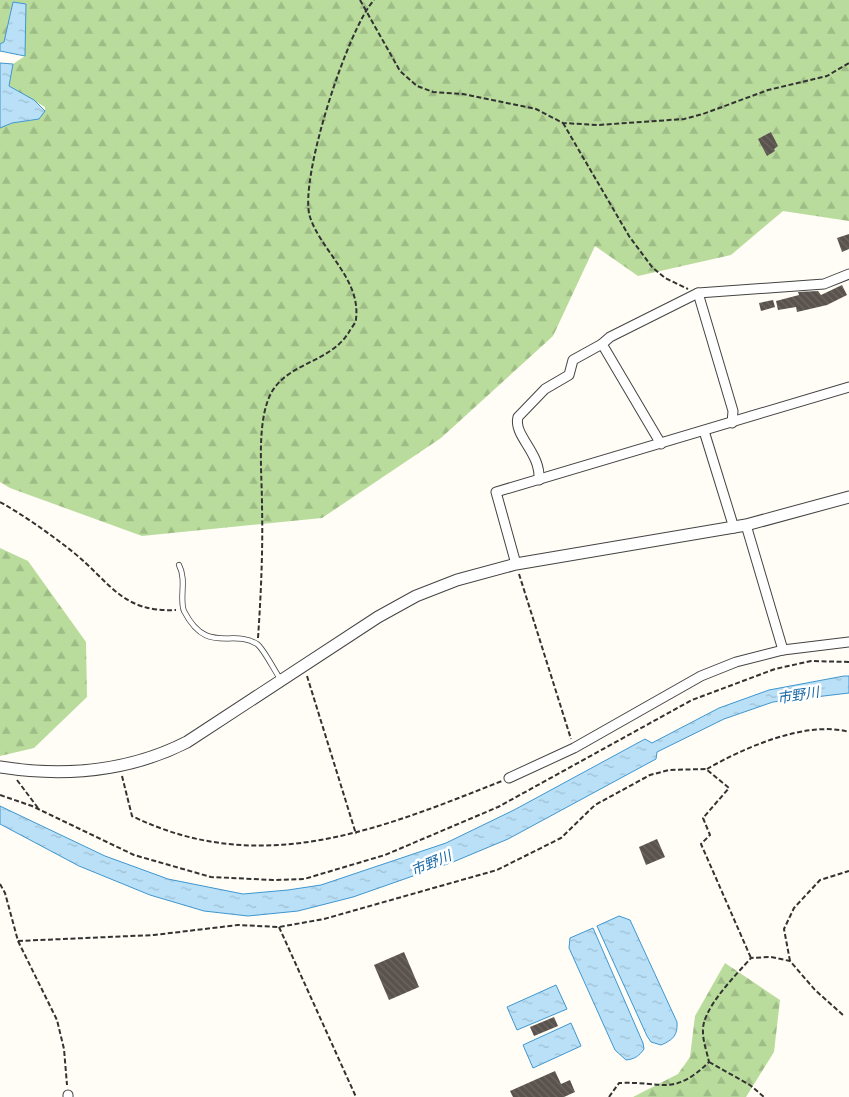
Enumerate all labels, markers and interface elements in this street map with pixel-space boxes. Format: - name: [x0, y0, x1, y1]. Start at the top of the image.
- water label: 市野川: [776, 682, 822, 707]
- water label: 市野川: [408, 845, 456, 879]

